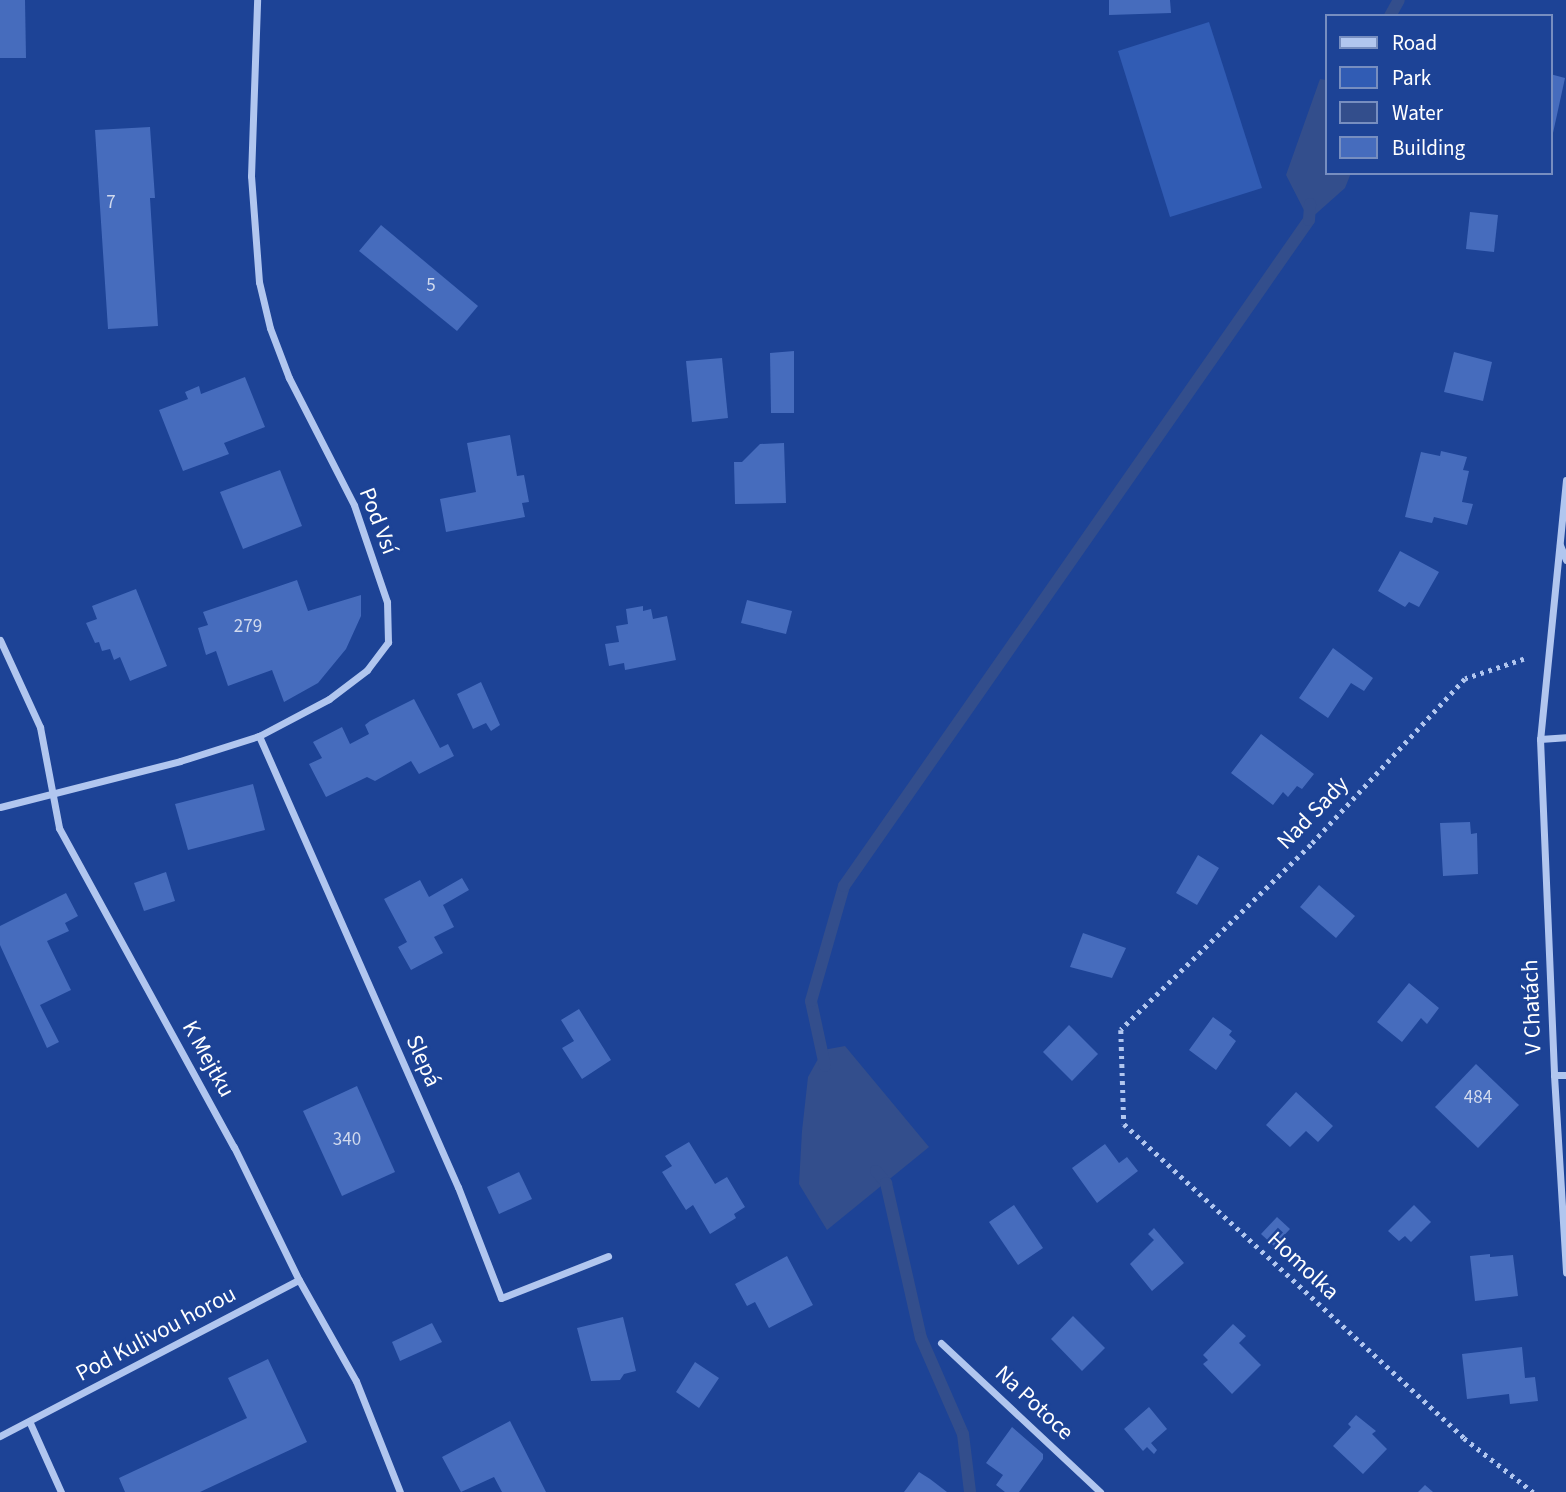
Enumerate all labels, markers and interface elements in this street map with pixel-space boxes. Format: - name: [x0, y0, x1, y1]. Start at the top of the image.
- legend: [1324, 14, 1552, 175]
- text: Road: [1392, 28, 1437, 58]
- text: Park: [1392, 63, 1431, 93]
- text: Water: [1392, 98, 1443, 128]
- text: Building: [1392, 133, 1465, 163]
- house number: 7: [106, 192, 116, 214]
- house number: 5: [426, 275, 436, 297]
- street label: Pod Vsí: [353, 484, 403, 558]
- house number: 279: [234, 616, 262, 638]
- street label: Nad Sady: [1271, 771, 1355, 855]
- street label: V Chatách: [1517, 959, 1547, 1055]
- street label: K Mejtku: [176, 1016, 240, 1102]
- street label: Slepá: [399, 1031, 447, 1091]
- house number: 484: [1464, 1087, 1492, 1109]
- house number: 340: [333, 1129, 361, 1151]
- street label: Homolka: [1262, 1226, 1344, 1306]
- street label: Pod Kulivou horou: [71, 1280, 241, 1388]
- street label: Na Potoce: [989, 1360, 1079, 1446]

